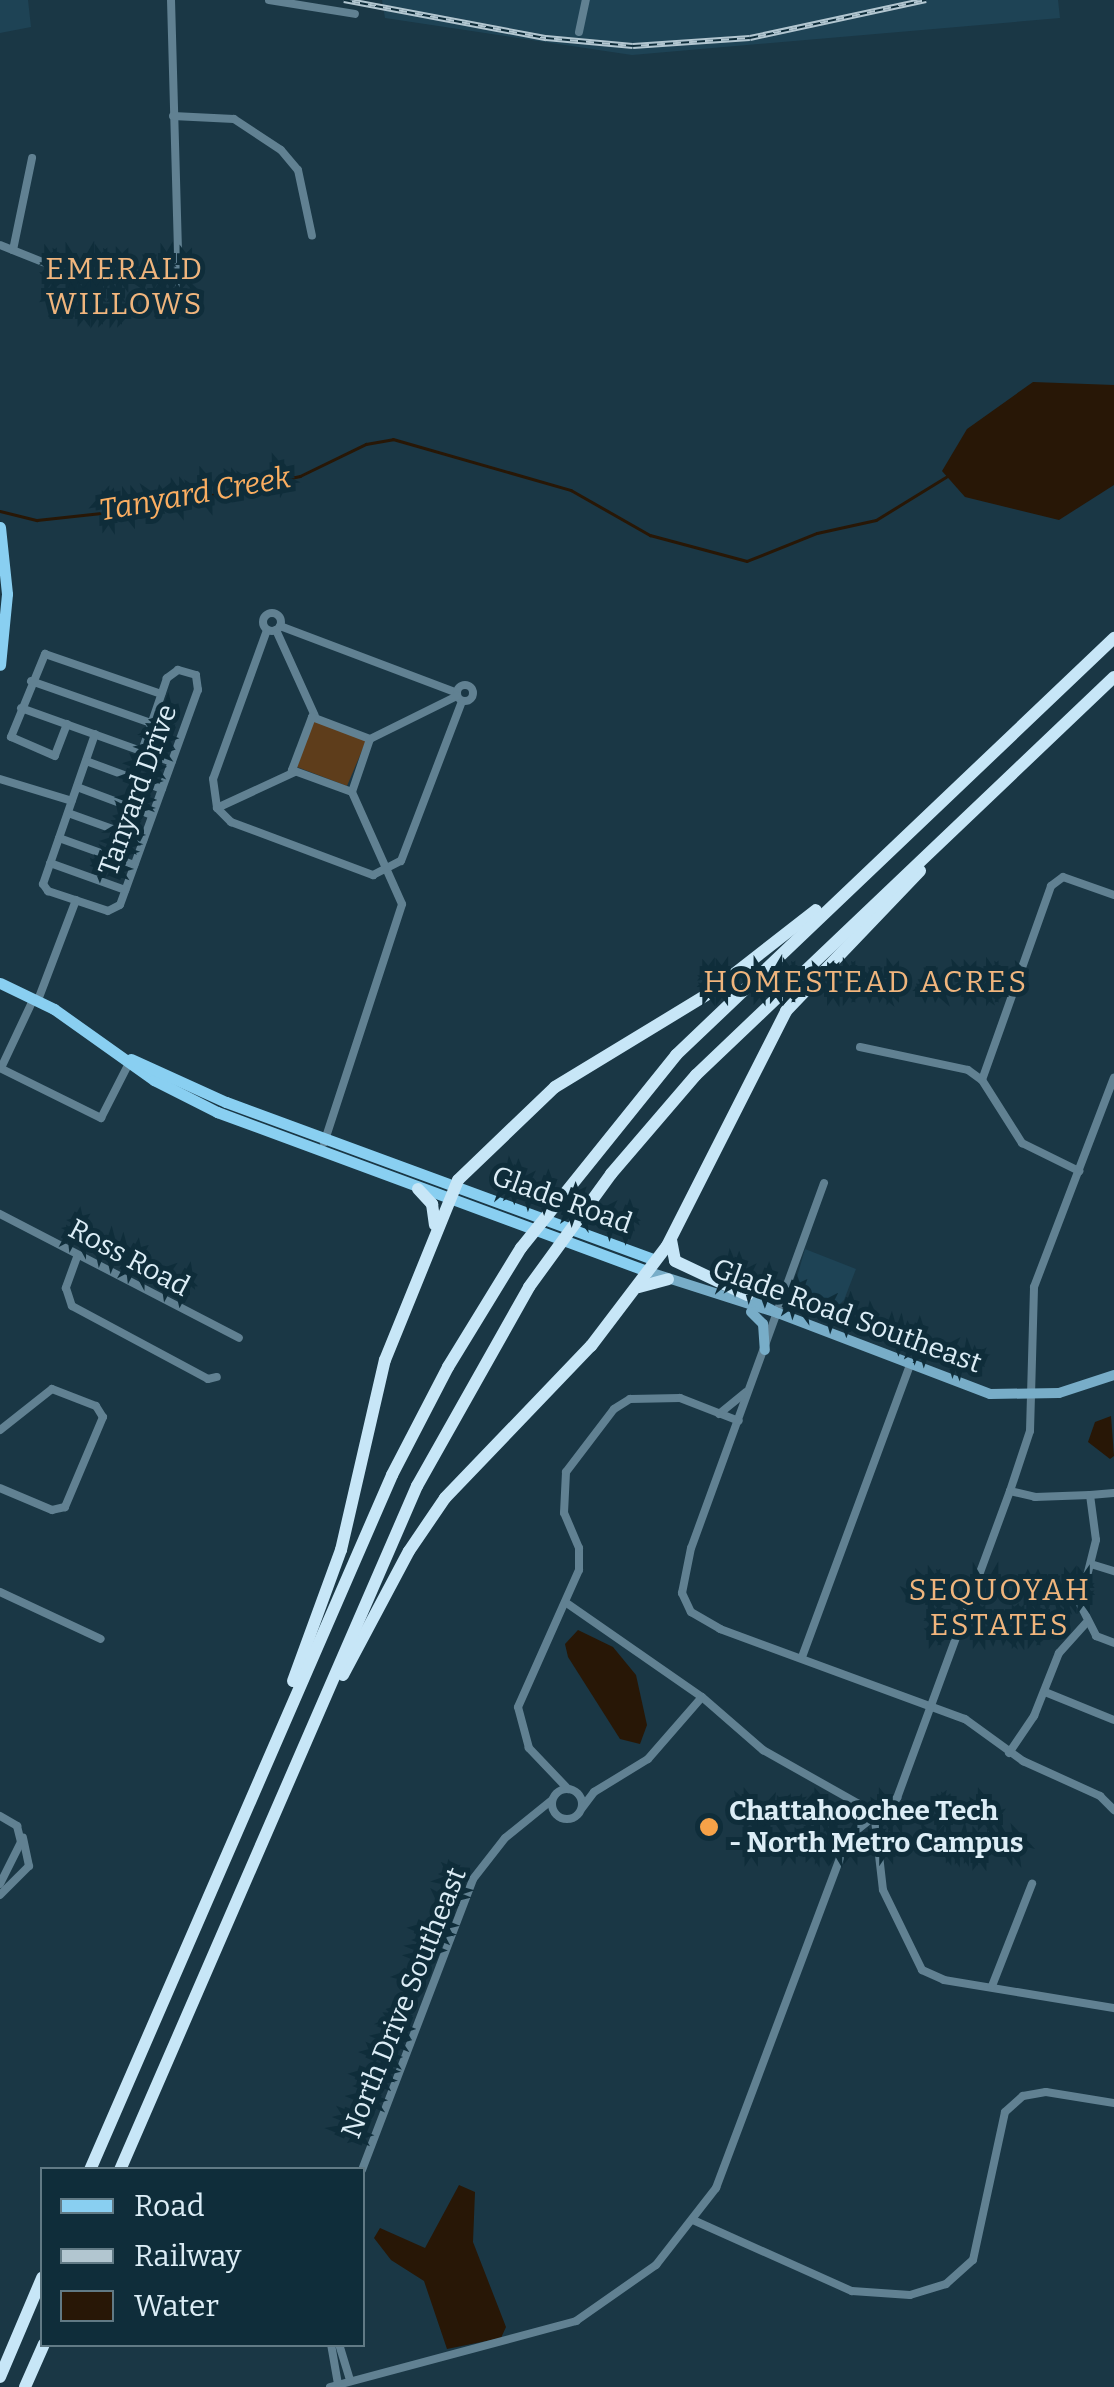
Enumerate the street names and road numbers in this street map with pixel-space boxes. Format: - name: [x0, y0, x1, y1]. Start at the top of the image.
- street label: Tanyard Drive: [92, 700, 184, 880]
- street label: Glade Road: [487, 1159, 637, 1241]
- street label: Ross Road: [63, 1212, 195, 1304]
- street label: Glade Road Southeast: [708, 1252, 986, 1380]
- street label: North Drive Southeast: [334, 1863, 474, 2143]

